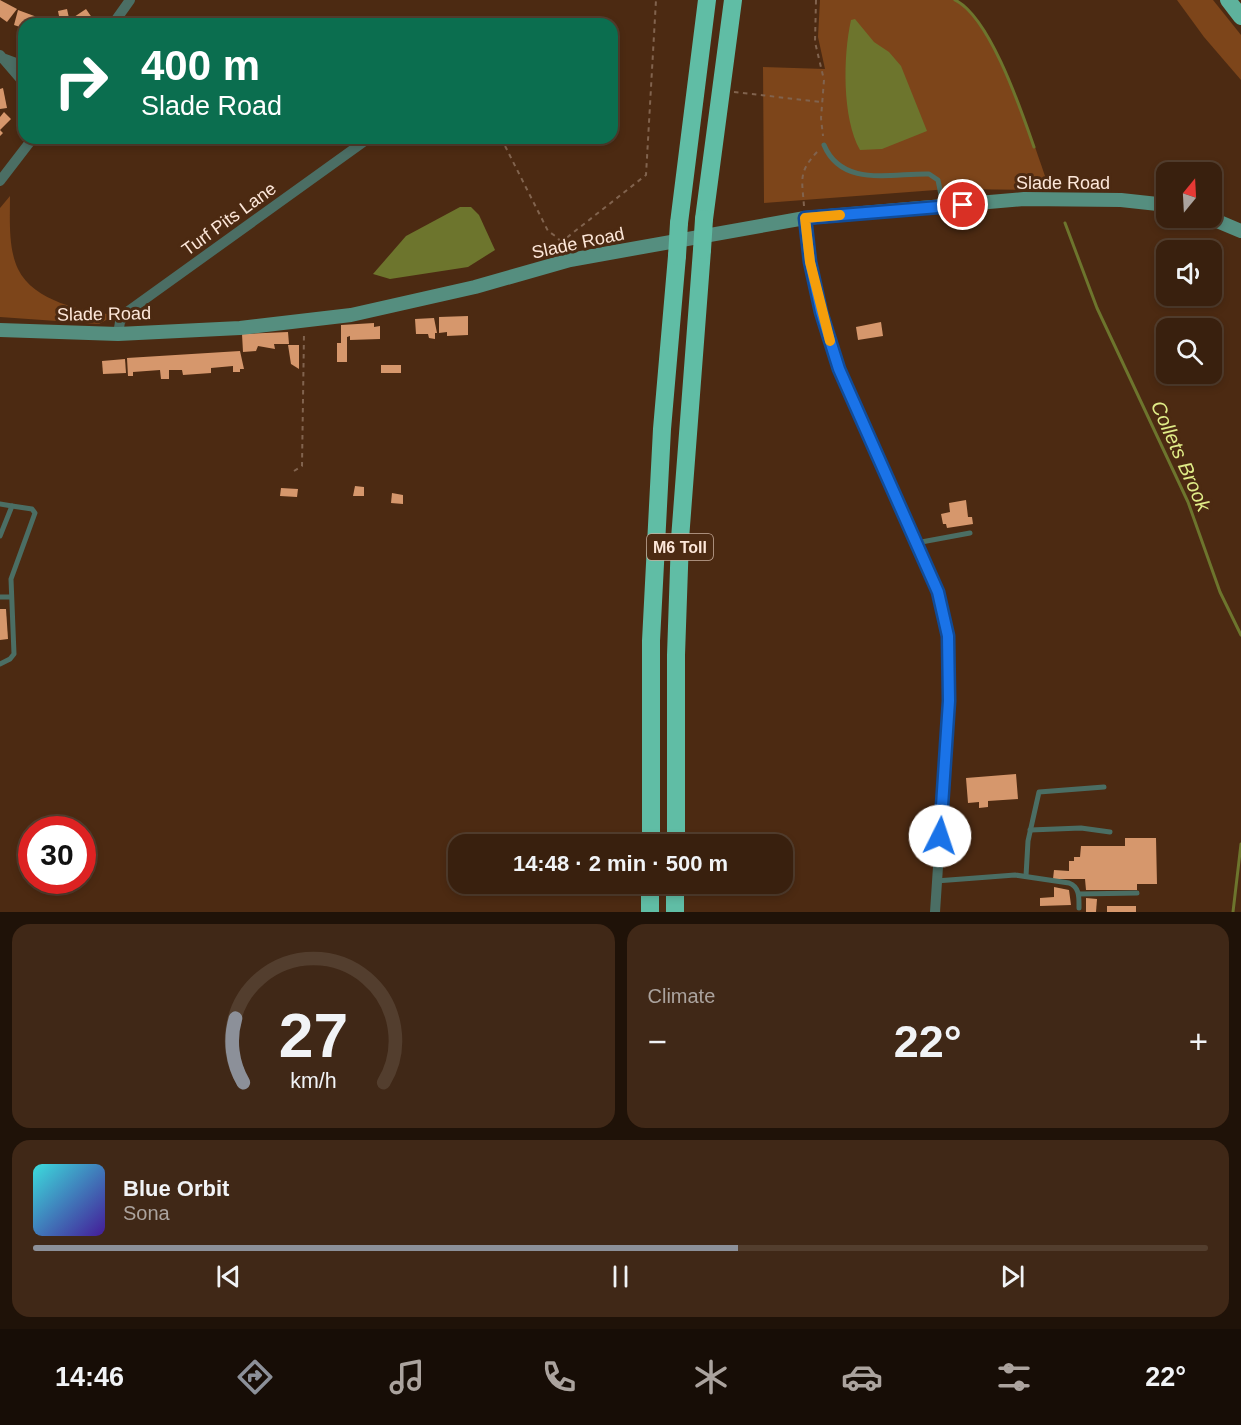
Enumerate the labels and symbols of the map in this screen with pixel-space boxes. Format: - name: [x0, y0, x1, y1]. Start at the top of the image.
- north arrow: [1156, 162, 1222, 228]
- street label: Slade Road: [1016, 173, 1110, 193]
- street label: Turf Pits Lane: [178, 178, 280, 260]
- pin: [937, 179, 988, 230]
- street label: Slade Road: [530, 223, 626, 263]
- street label: Slade Road: [57, 303, 151, 325]
- water label: Collets Brook: [1147, 397, 1216, 516]
- road number: M6 Toll: [647, 534, 713, 560]
- position arrow: [908, 804, 972, 868]
- speed limit sign: 30: [18, 816, 96, 894]

